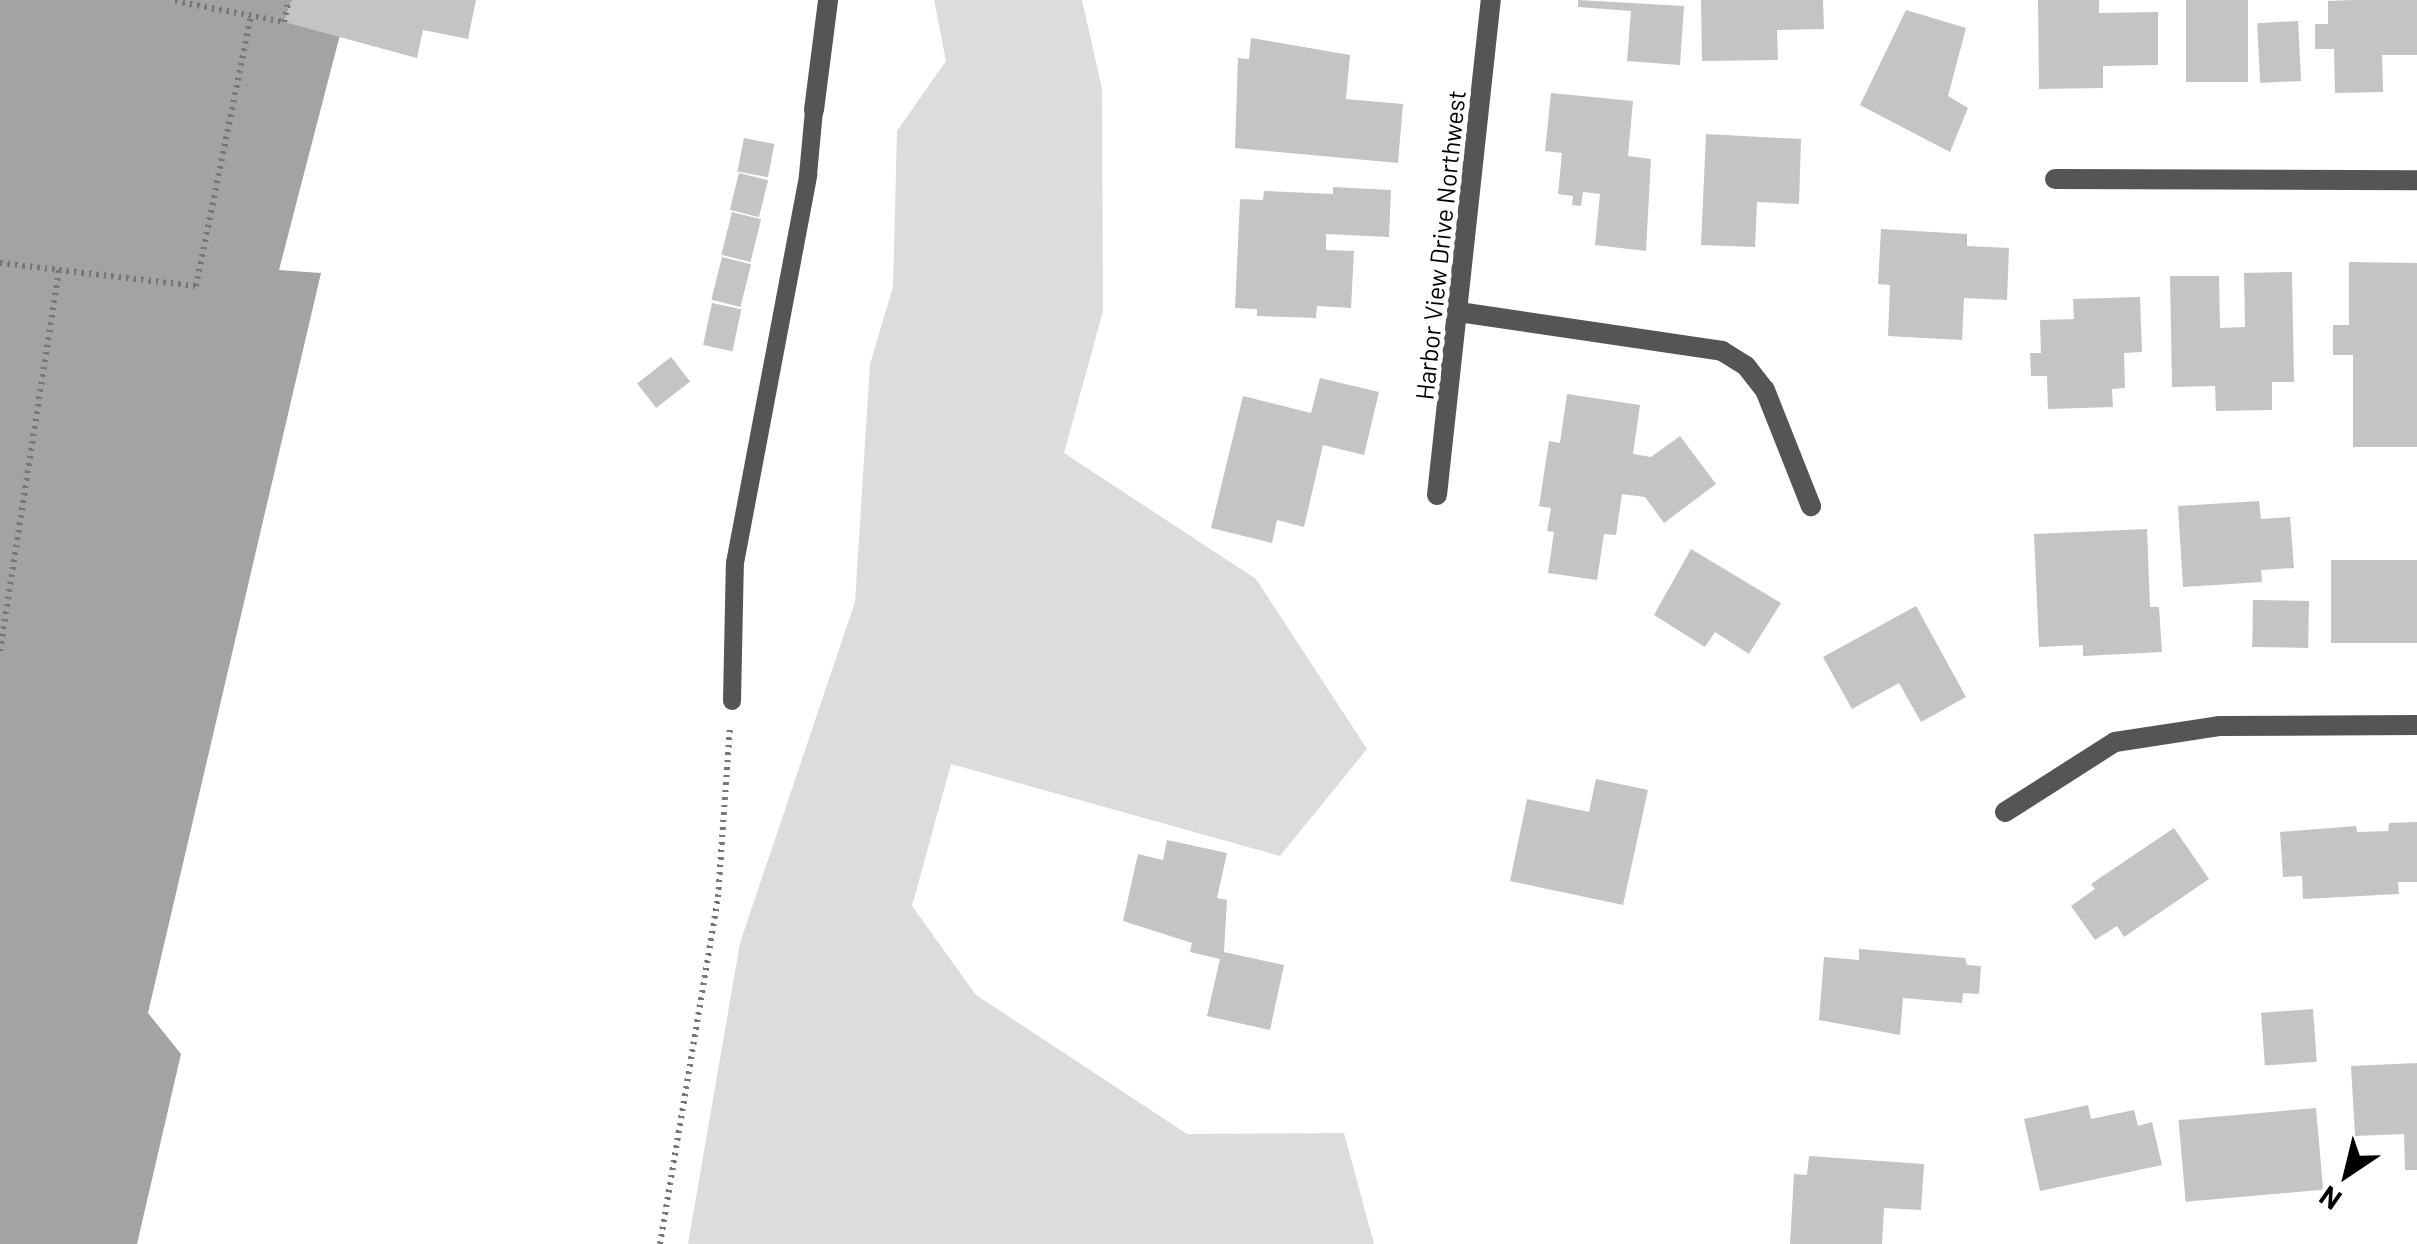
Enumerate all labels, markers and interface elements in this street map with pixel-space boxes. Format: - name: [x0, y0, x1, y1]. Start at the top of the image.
- street label: Harbor View Drive Northwest: [1409, 89, 1471, 401]
- north arrow: [2297, 1124, 2397, 1224]
- text: N: [2312, 1179, 2347, 1218]

